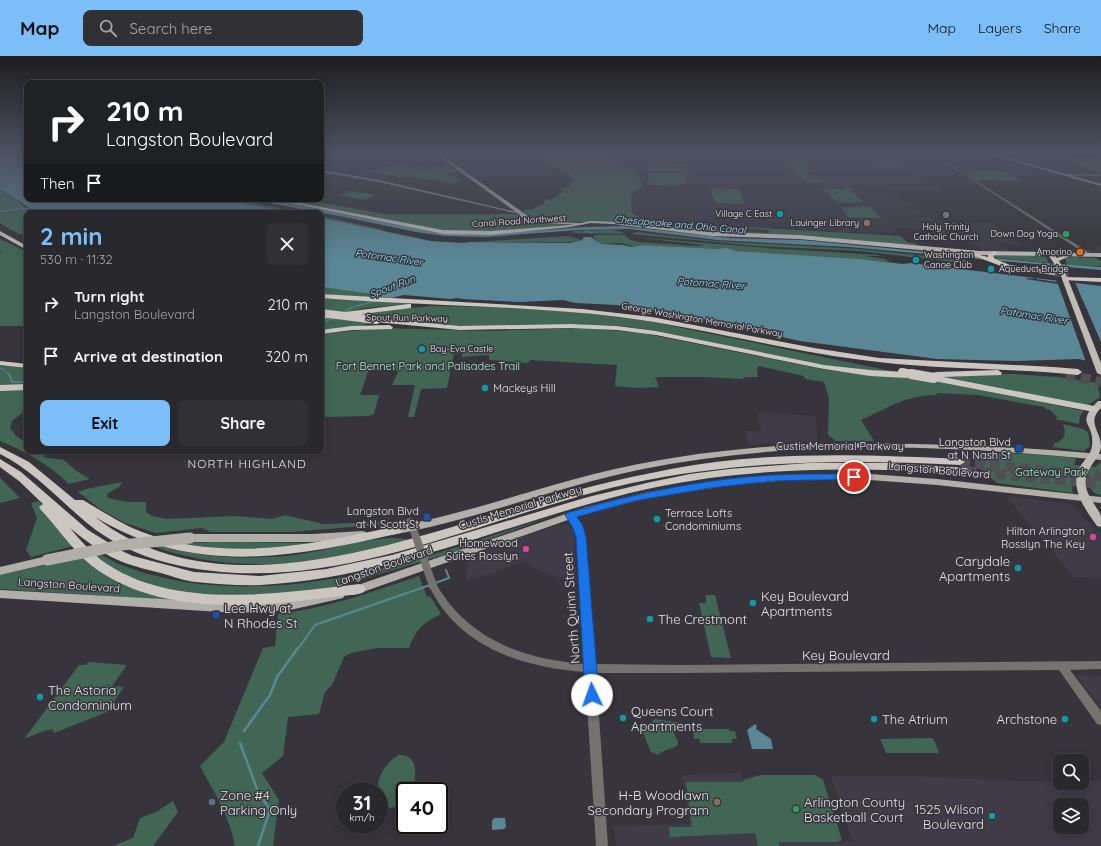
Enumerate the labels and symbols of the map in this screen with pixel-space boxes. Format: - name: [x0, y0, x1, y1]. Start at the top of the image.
- place label: Village C East: [715, 208, 772, 219]
- marker: Village C East: [775, 209, 785, 219]
- marker: Holy Trinity Catholic Church: [941, 210, 951, 220]
- street label: Canal Road Northwest: [472, 212, 566, 229]
- water label: Chesapeake and Ohio Canal: [614, 212, 748, 237]
- place label: Lauinger Library: [791, 217, 859, 228]
- marker: Lauinger Library: [862, 218, 872, 228]
- place label: Holy Trinity Catholic Church: [913, 221, 979, 242]
- place label: Down Dog Yoga: [990, 228, 1058, 239]
- marker: Down Dog Yoga: [1061, 229, 1071, 239]
- water label: Potomac River: [354, 246, 425, 269]
- place label: Amorino: [1037, 246, 1072, 257]
- marker: Amorino: [1075, 247, 1085, 257]
- place label: Washington Canoe Club: [924, 249, 974, 270]
- marker: Washington Canoe Club: [911, 255, 921, 265]
- place label: Aqueduct Bridge: [999, 263, 1069, 274]
- marker: Aqueduct Bridge: [986, 264, 996, 274]
- water label: Spout Run: [368, 272, 417, 301]
- water label: Potomac River: [677, 275, 746, 292]
- street label: George Washington Memorial Parkway: [621, 300, 783, 339]
- water label: Potomac River: [999, 304, 1070, 327]
- street label: Spout Run Parkway: [366, 311, 448, 324]
- place label: Bay-Eva Castle: [430, 343, 493, 354]
- marker: Bay-Eva Castle: [417, 344, 427, 354]
- park label: Fort Bennet Park and Palisades Trail: [336, 359, 520, 373]
- place label: Mackeys Hill: [493, 381, 556, 395]
- marker: Mackeys Hill: [480, 383, 490, 393]
- place label: Langston Blvd at N Nash St: [939, 435, 1011, 462]
- street label: Custis Memorial Parkway: [776, 439, 904, 453]
- marker: Langston Blvd at N Nash St: [1014, 443, 1024, 453]
- district label: NORTH HIGHLAND: [187, 456, 307, 471]
- street label: Langston Boulevard: [887, 459, 991, 481]
- pin: [837, 460, 871, 494]
- park label: Gateway Park: [1015, 465, 1087, 479]
- street label: Custis Memorial Parkway: [457, 482, 583, 532]
- place label: Langston Blvd at N Scott St: [347, 504, 419, 531]
- place label: Terrace Lofts Condominiums: [665, 506, 741, 533]
- marker: Langston Blvd at N Scott St: [422, 512, 432, 522]
- marker: Terrace Lofts Condominiums: [652, 514, 662, 524]
- place label: Hilton Arlington Rosslyn The Key: [1001, 524, 1085, 551]
- marker: Hilton Arlington Rosslyn The Key: [1088, 532, 1098, 542]
- place label: Homewood Suites Rosslyn: [446, 536, 518, 563]
- street label: Langston Boulevard: [333, 543, 435, 589]
- marker: Homewood Suites Rosslyn: [521, 544, 531, 554]
- street label: North Quinn Street: [559, 552, 583, 664]
- place label: Carydale Apartments: [939, 553, 1010, 584]
- marker: Carydale Apartments: [1013, 563, 1023, 573]
- street label: Langston Boulevard: [18, 574, 120, 596]
- place label: Key Boulevard Apartments: [761, 588, 849, 619]
- marker: Key Boulevard Apartments: [748, 598, 758, 608]
- place label: Lee Hwy at N Rhodes St: [224, 600, 298, 631]
- marker: Lee Hwy at N Rhodes St: [211, 610, 221, 620]
- place label: The Crestmont: [658, 611, 747, 627]
- marker: The Crestmont: [645, 614, 655, 624]
- street label: Key Boulevard: [802, 647, 890, 663]
- position arrow: [571, 674, 613, 716]
- place label: The Astoria Condominium: [48, 682, 132, 713]
- marker: The Astoria Condominium: [35, 692, 45, 702]
- place label: Queens Court Apartments: [631, 703, 713, 734]
- place label: The Atrium: [882, 711, 948, 727]
- place label: Archstone: [997, 711, 1057, 727]
- marker: Queens Court Apartments: [618, 713, 628, 723]
- marker: The Atrium: [869, 714, 879, 724]
- marker: Archstone: [1060, 714, 1070, 724]
- speed limit sign: 40: [396, 782, 448, 834]
- place label: Zone #4 Parking Only: [220, 787, 297, 818]
- place label: H-B Woodlawn Secondary Program: [588, 787, 709, 818]
- place label: Arlington County Basketball Court: [804, 794, 905, 825]
- marker: Zone #4 Parking Only: [207, 797, 217, 807]
- marker: H-B Woodlawn Secondary Program: [712, 797, 722, 807]
- place label: 1525 Wilson Boulevard: [914, 801, 984, 832]
- marker: Arlington County Basketball Court: [791, 804, 801, 814]
- marker: 1525 Wilson Boulevard: [987, 811, 997, 821]

